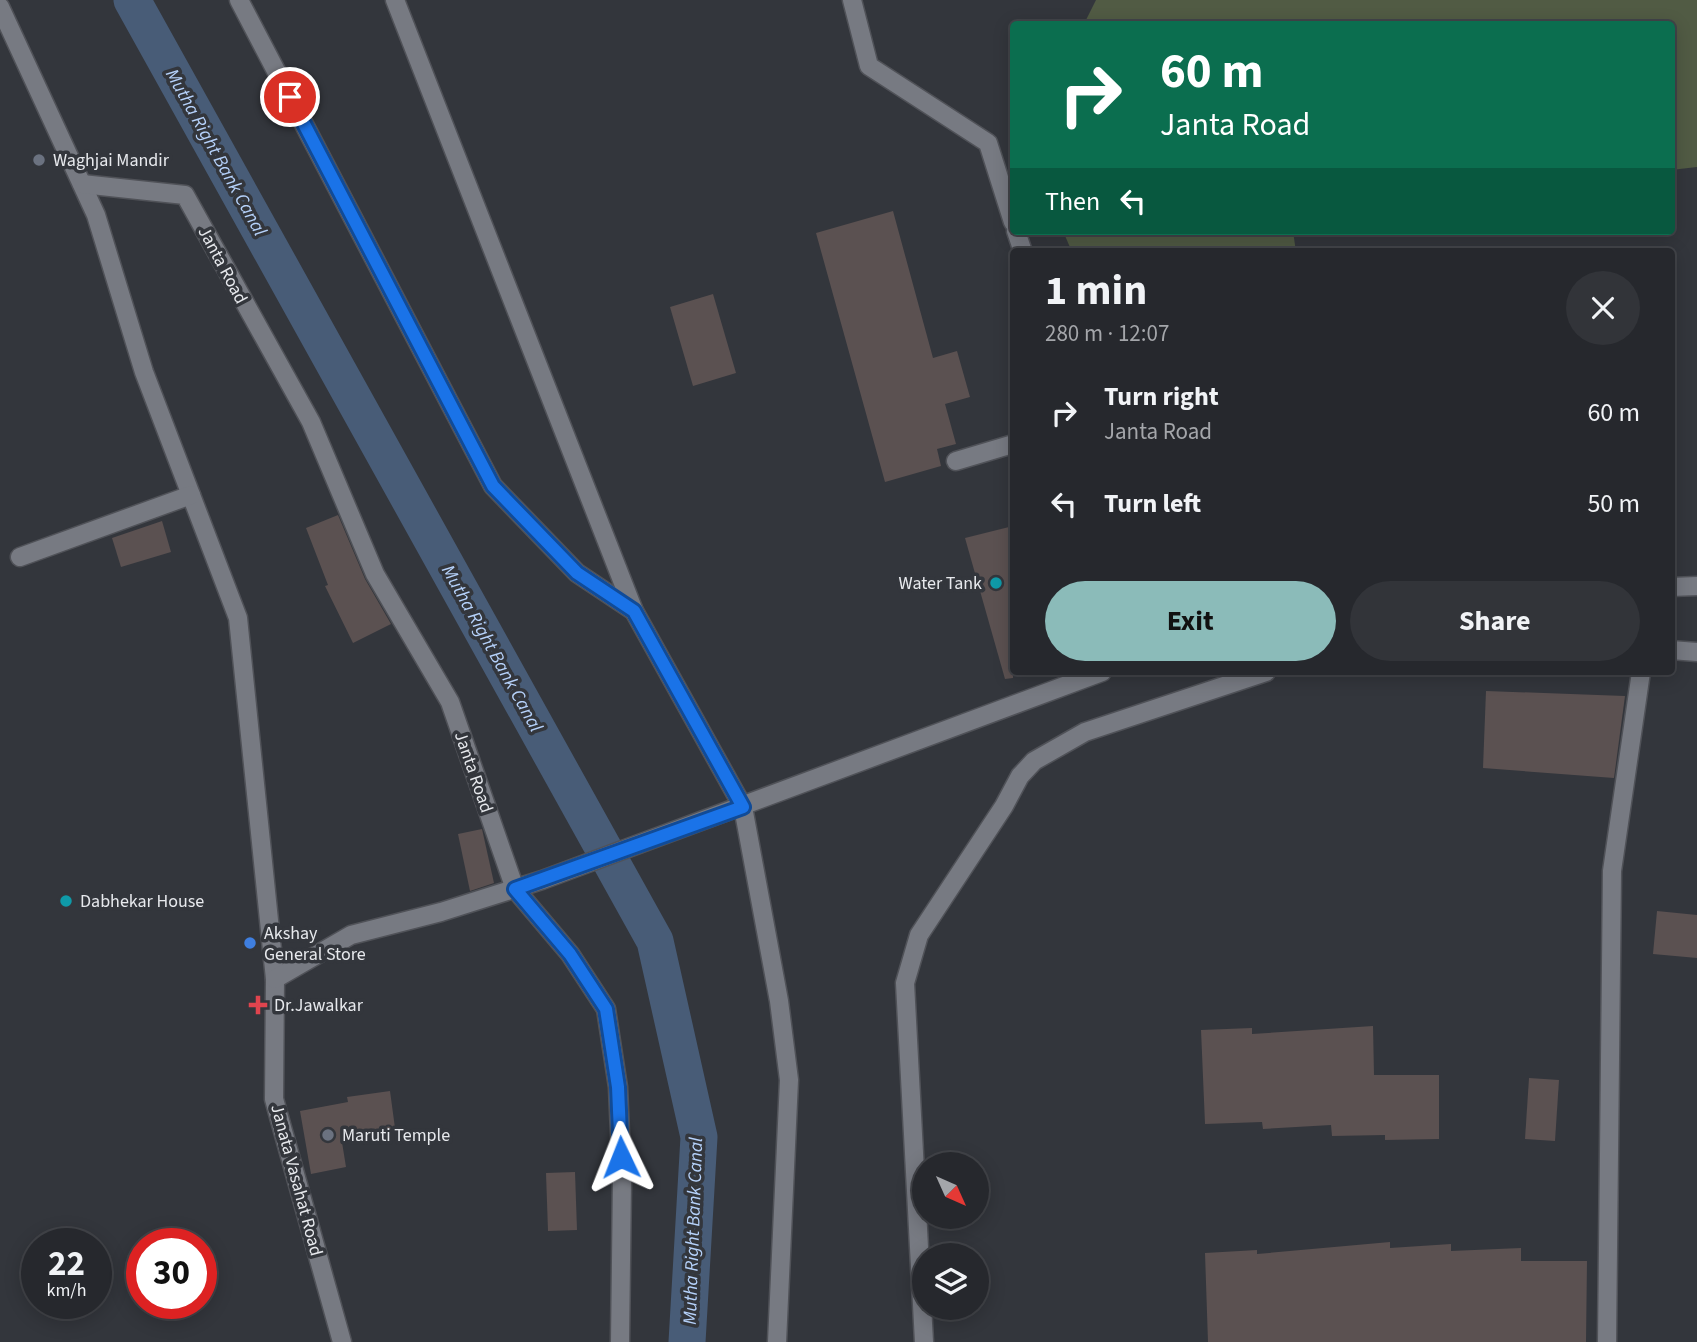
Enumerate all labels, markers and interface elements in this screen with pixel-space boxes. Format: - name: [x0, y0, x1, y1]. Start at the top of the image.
- text: 60 m: [1160, 37, 1264, 107]
- icon: right: [1045, 49, 1136, 140]
- water label: Mutha Right Bank Canal: [158, 64, 273, 242]
- pin: [260, 67, 320, 127]
- icon: arrive: [271, 78, 309, 116]
- text: Janta Road: [1160, 102, 1310, 148]
- place label: Waghjai Mandir: [53, 148, 170, 173]
- marker: Waghjai Mandir: [31, 152, 47, 168]
- icon: left: [1114, 182, 1152, 220]
- text: Then: [1045, 183, 1100, 220]
- street label: Janta Road: [192, 222, 253, 308]
- text: 1 min: [1045, 261, 1147, 321]
- button: close: [1566, 271, 1640, 345]
- text: 280 m · 12:07: [1045, 317, 1169, 350]
- text: Turn right: [1104, 378, 1219, 415]
- icon: right: [1045, 394, 1083, 432]
- text: 60 m: [1587, 394, 1640, 431]
- text: Janta Road: [1104, 415, 1212, 448]
- icon: left: [1045, 485, 1083, 523]
- text: Turn left: [1104, 485, 1201, 522]
- text: 50 m: [1587, 485, 1640, 522]
- water label: Mutha Right Bank Canal: [434, 560, 549, 738]
- place label: Water Tank: [899, 571, 982, 596]
- marker: Water Tank: [988, 575, 1004, 591]
- button: Exit: [1045, 581, 1336, 661]
- button: Share: [1350, 581, 1640, 661]
- street label: Janta Road: [448, 728, 499, 816]
- place label: Dabhekar House: [80, 889, 204, 914]
- marker: Dabhekar House: [58, 893, 74, 909]
- place label: Akshay General Store: [264, 921, 366, 967]
- marker: Akshay General Store: [242, 935, 258, 951]
- place label: Dr.Jawalkar: [274, 993, 364, 1018]
- marker: Dr.Jawalkar: [248, 995, 268, 1015]
- street label: Janata Vasahat Road: [264, 1101, 329, 1259]
- position arrow: [584, 1120, 658, 1194]
- place label: Maruti Temple: [342, 1123, 450, 1148]
- marker: Maruti Temple: [320, 1127, 336, 1143]
- water label: Mutha Right Bank Canal: [677, 1136, 710, 1325]
- north arrow: [912, 1152, 989, 1228]
- map controls: [912, 1152, 989, 1320]
- speed limit sign: 30: [126, 1228, 217, 1319]
- text: 22: [48, 1239, 85, 1289]
- button: layers: [912, 1243, 989, 1320]
- text: km/h: [47, 1278, 86, 1303]

